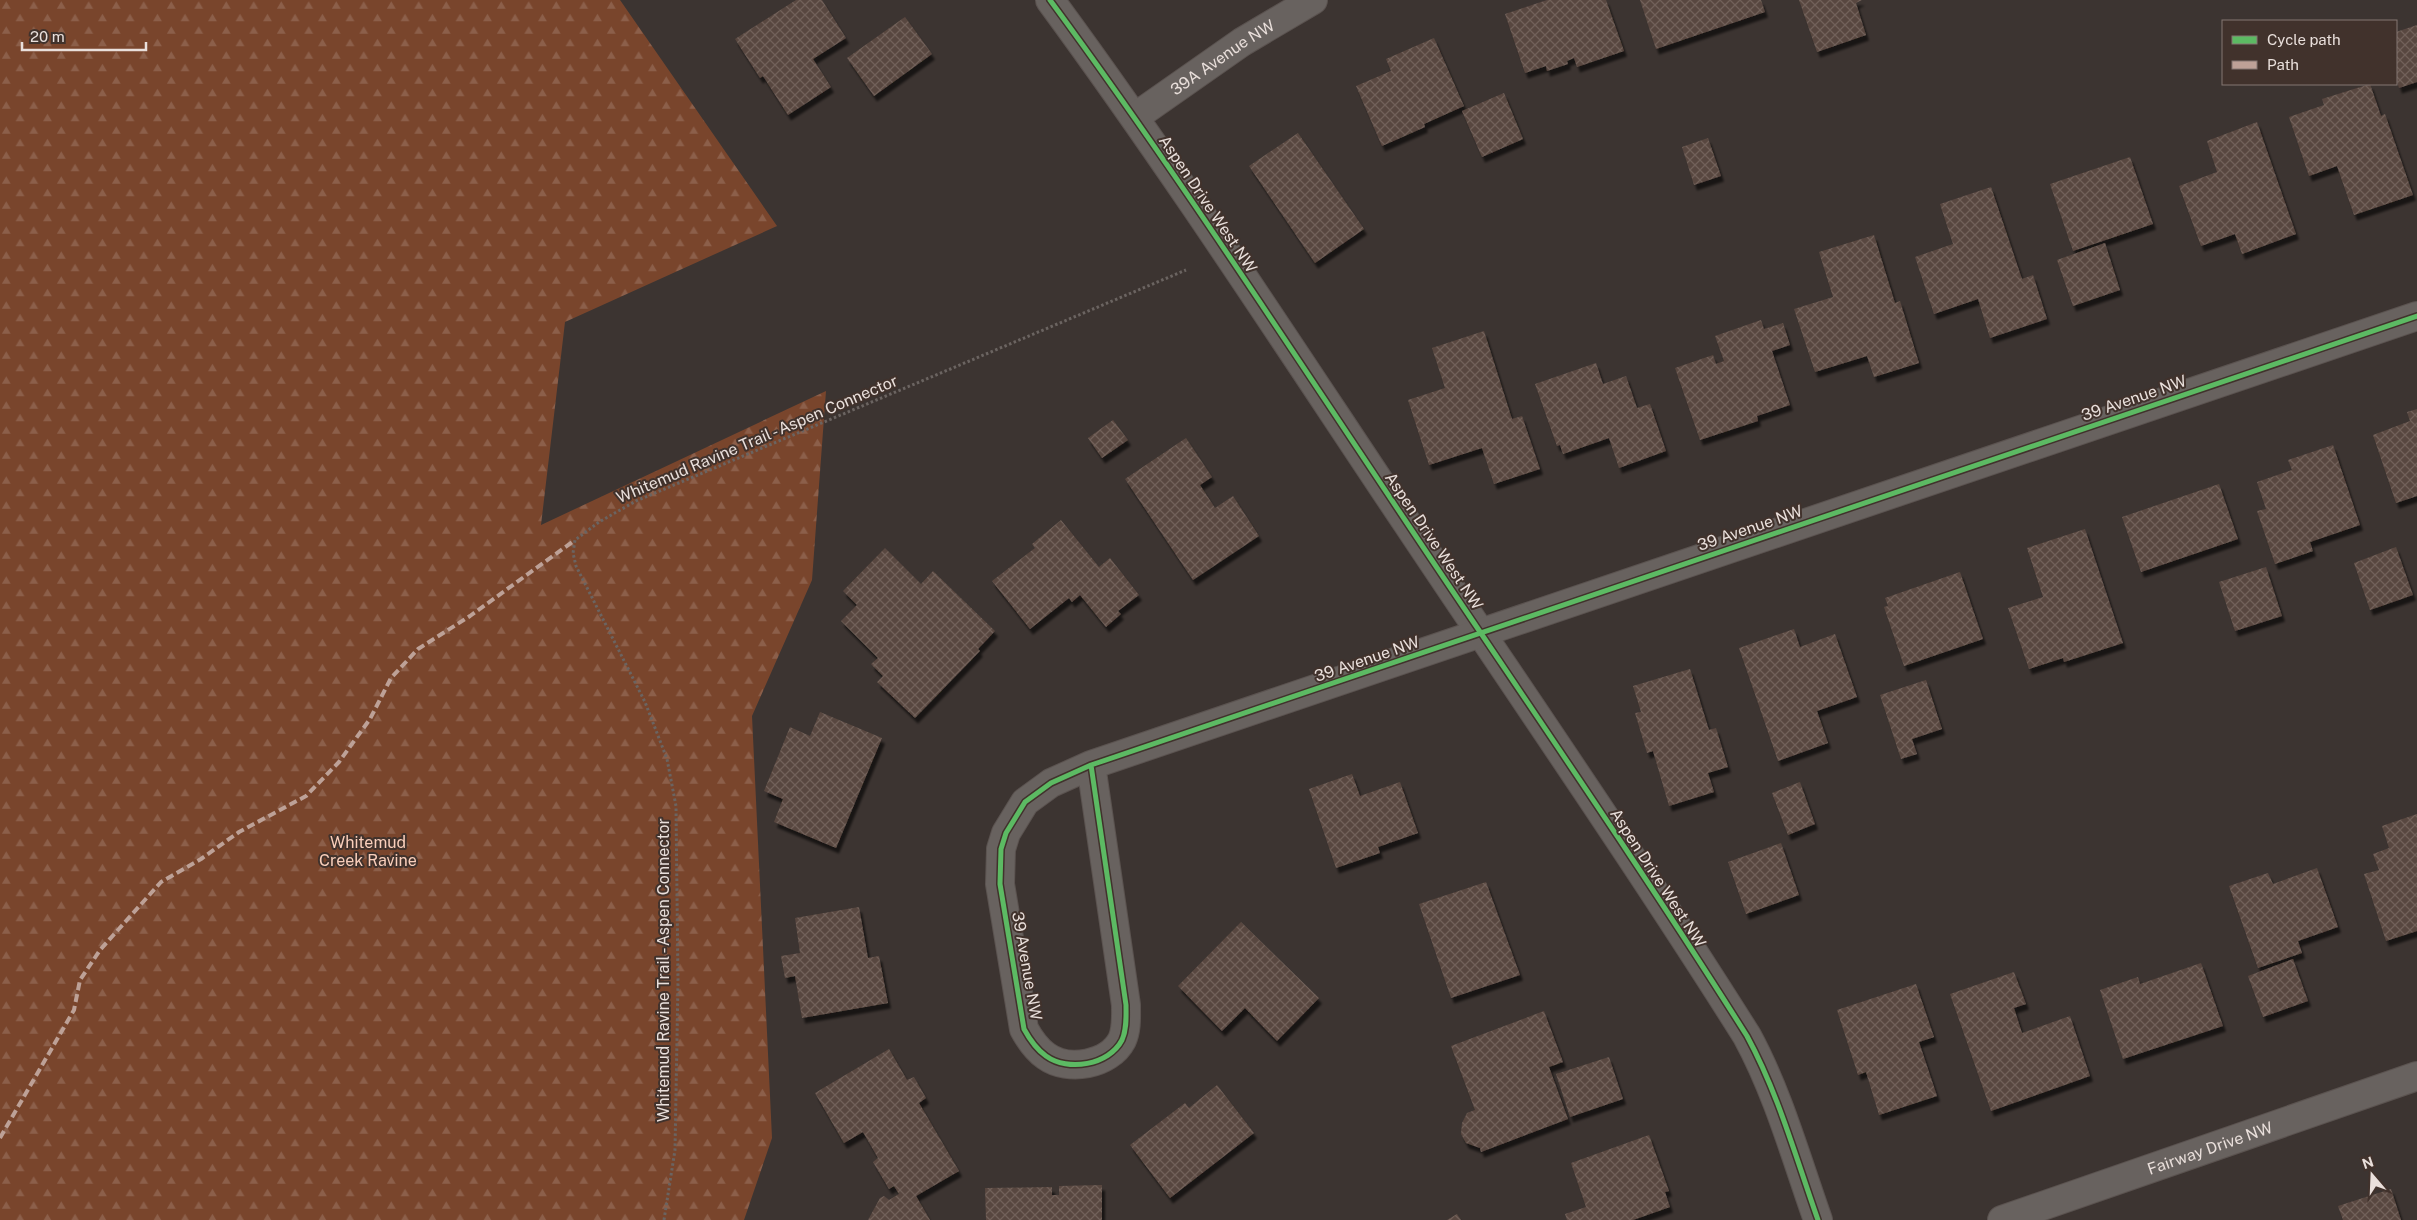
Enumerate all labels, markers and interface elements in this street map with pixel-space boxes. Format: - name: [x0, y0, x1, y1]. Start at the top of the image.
- street label: 39A Avenue NW: [1167, 15, 1278, 99]
- scale bar: [22, 20, 146, 52]
- legend: [2222, 20, 2397, 85]
- text: 20 m: [30, 28, 65, 45]
- text: Cycle path: [2267, 31, 2341, 48]
- text: Path: [2267, 56, 2299, 73]
- street label: Aspen Drive West NW: [1155, 132, 1261, 276]
- street label: Whitemud Ravine Trail - Aspen Connector: [613, 371, 901, 507]
- street label: 39 Avenue NW: [2079, 371, 2189, 425]
- street label: Aspen Drive West NW: [1381, 469, 1487, 613]
- street label: 39 Avenue NW: [1695, 501, 1805, 555]
- street label: 39 Avenue NW: [1312, 632, 1422, 686]
- street label: Aspen Drive West NW: [1606, 805, 1710, 951]
- street label: Whitemud Ravine Trail - Aspen Connector: [654, 818, 673, 1122]
- park label: Whitemud Creek Ravine: [319, 833, 417, 870]
- street label: 39 Avenue NW: [1008, 910, 1046, 1022]
- street label: Fairway Drive NW: [2145, 1117, 2275, 1178]
- north arrow: [2347, 1150, 2397, 1200]
- text: N: [2360, 1153, 2376, 1172]

